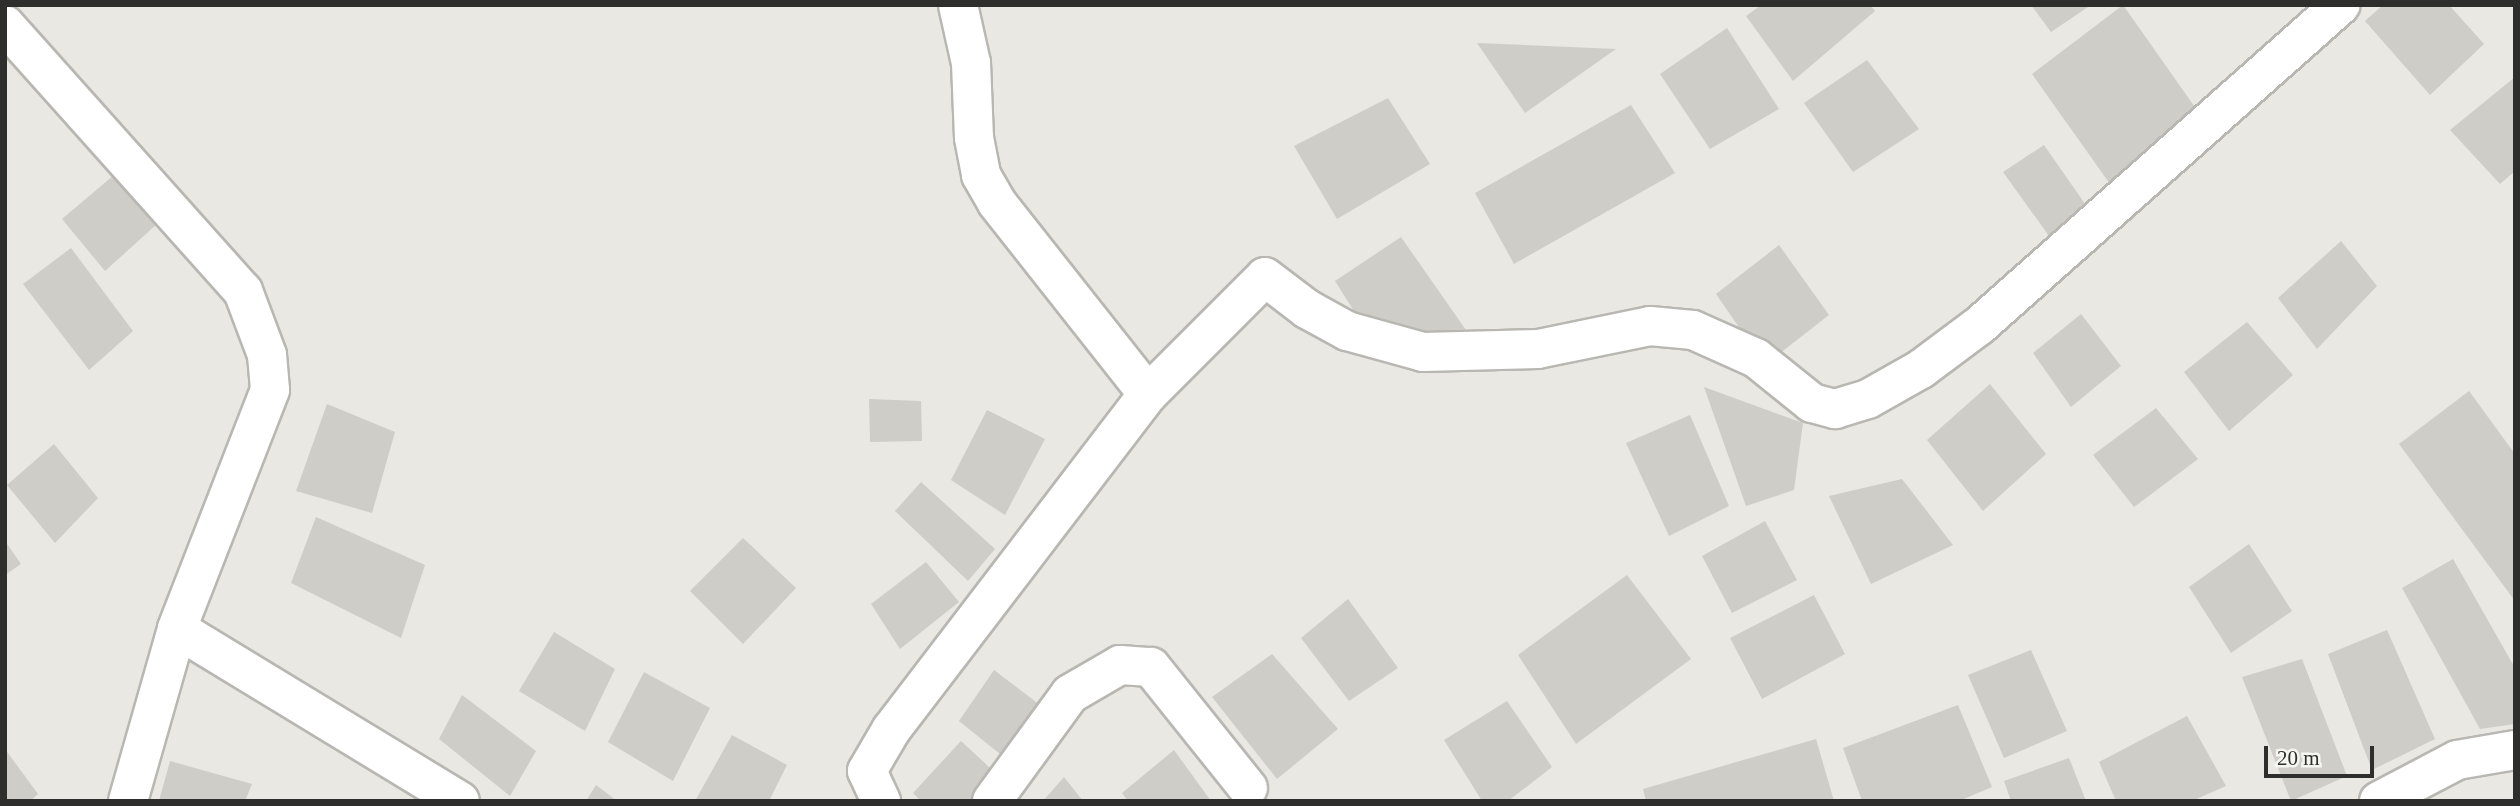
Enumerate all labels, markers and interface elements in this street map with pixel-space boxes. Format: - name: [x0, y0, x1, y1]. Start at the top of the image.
- scale bar: [2268, 732, 2378, 776]
- text: 20 m: [2277, 746, 2320, 770]

